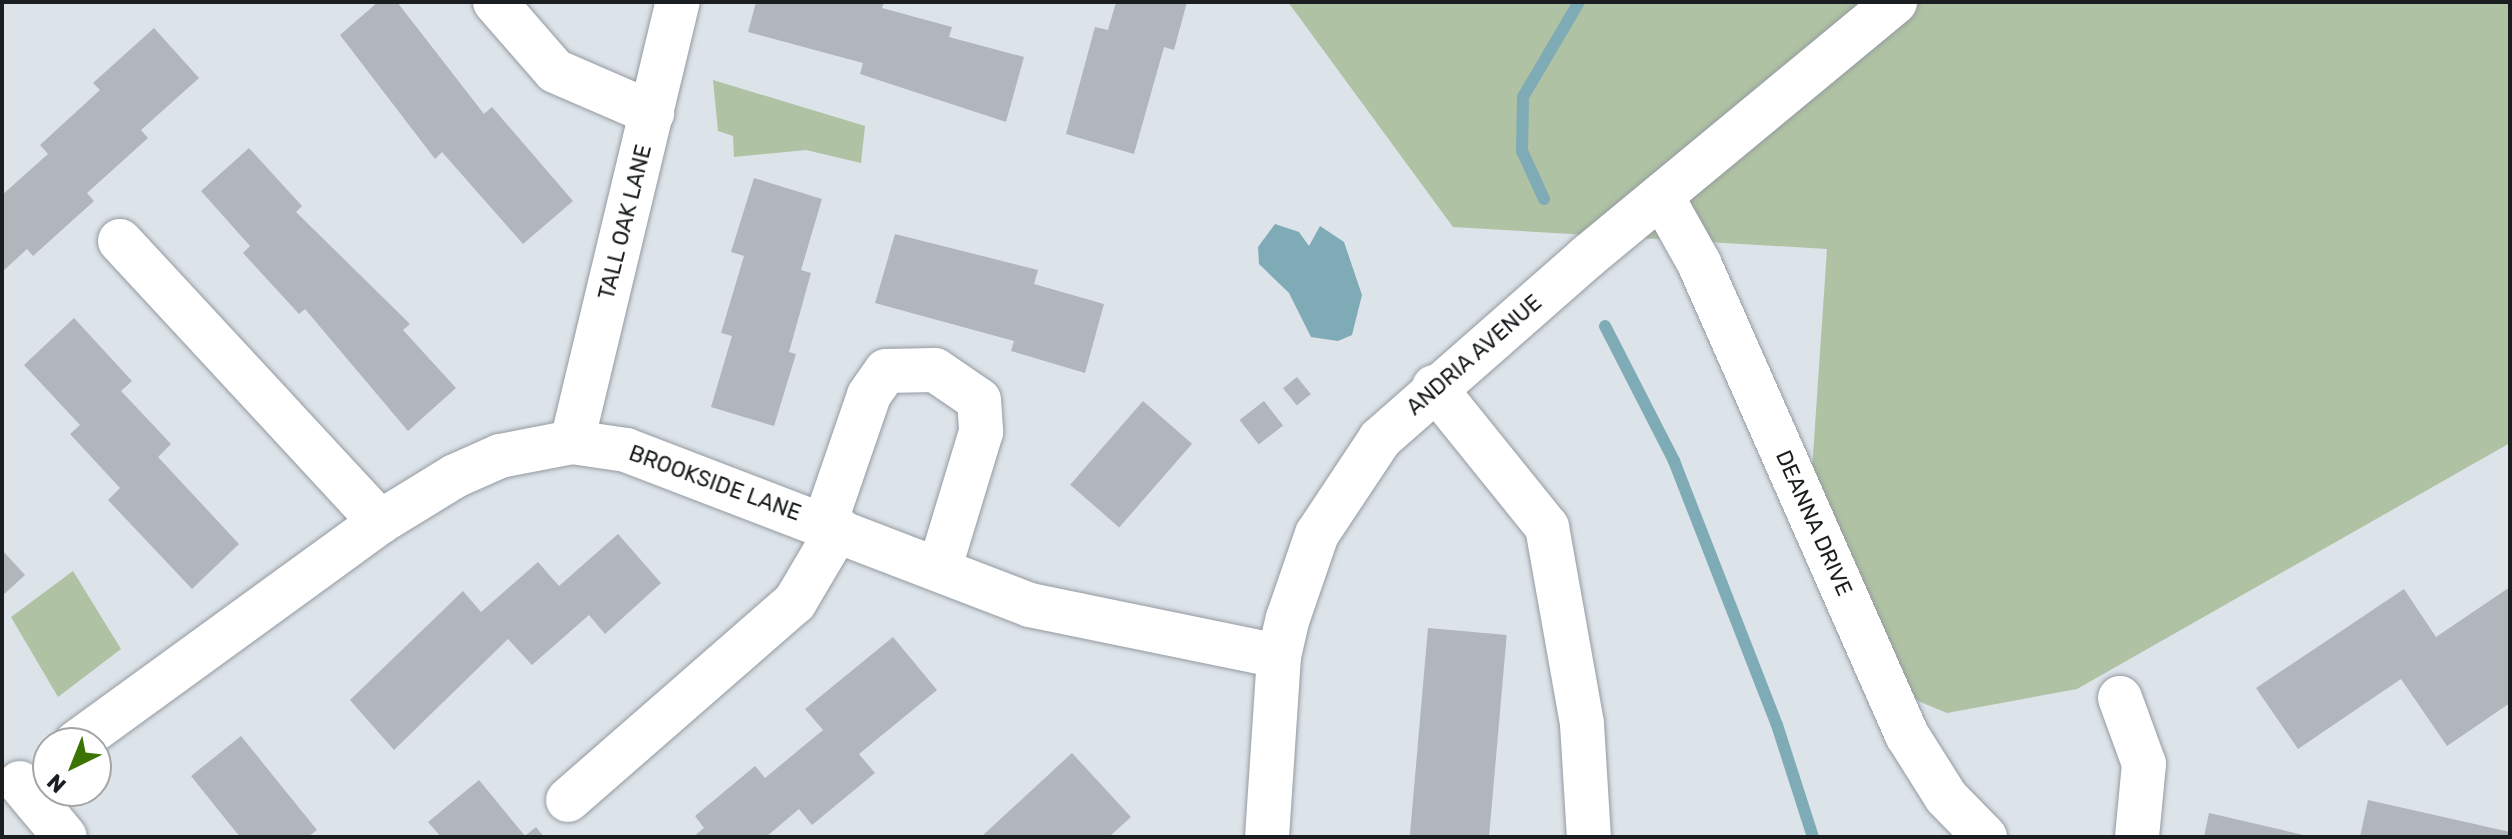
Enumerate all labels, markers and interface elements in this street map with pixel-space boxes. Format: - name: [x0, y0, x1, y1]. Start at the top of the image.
- street label: TALL OAK LANE: [593, 141, 657, 303]
- street label: ANDRIA AVENUE: [1401, 289, 1547, 421]
- street label: BROOKSIDE LANE: [625, 440, 805, 526]
- street label: DEANNA DRIVE: [1770, 446, 1858, 600]
- north arrow: [32, 727, 112, 807]
- text: N: [42, 768, 72, 799]

